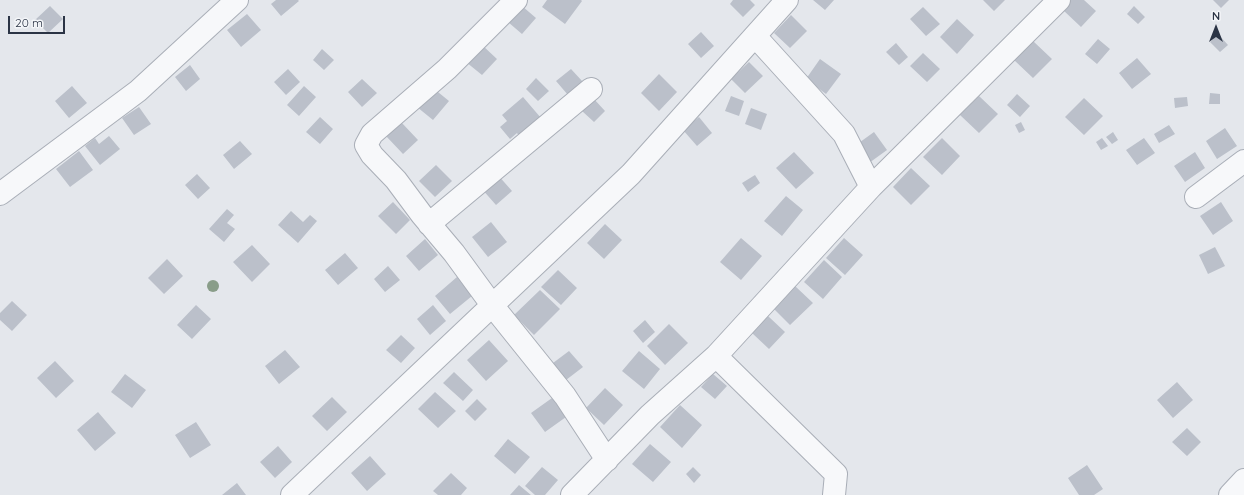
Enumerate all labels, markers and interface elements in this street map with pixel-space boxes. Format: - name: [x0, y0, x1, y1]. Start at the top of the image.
- scale bar: [10, 8, 67, 34]
- north arrow: [1196, 8, 1236, 48]
- text: N: [1212, 9, 1220, 23]
- text: 20 m: [15, 15, 43, 30]

